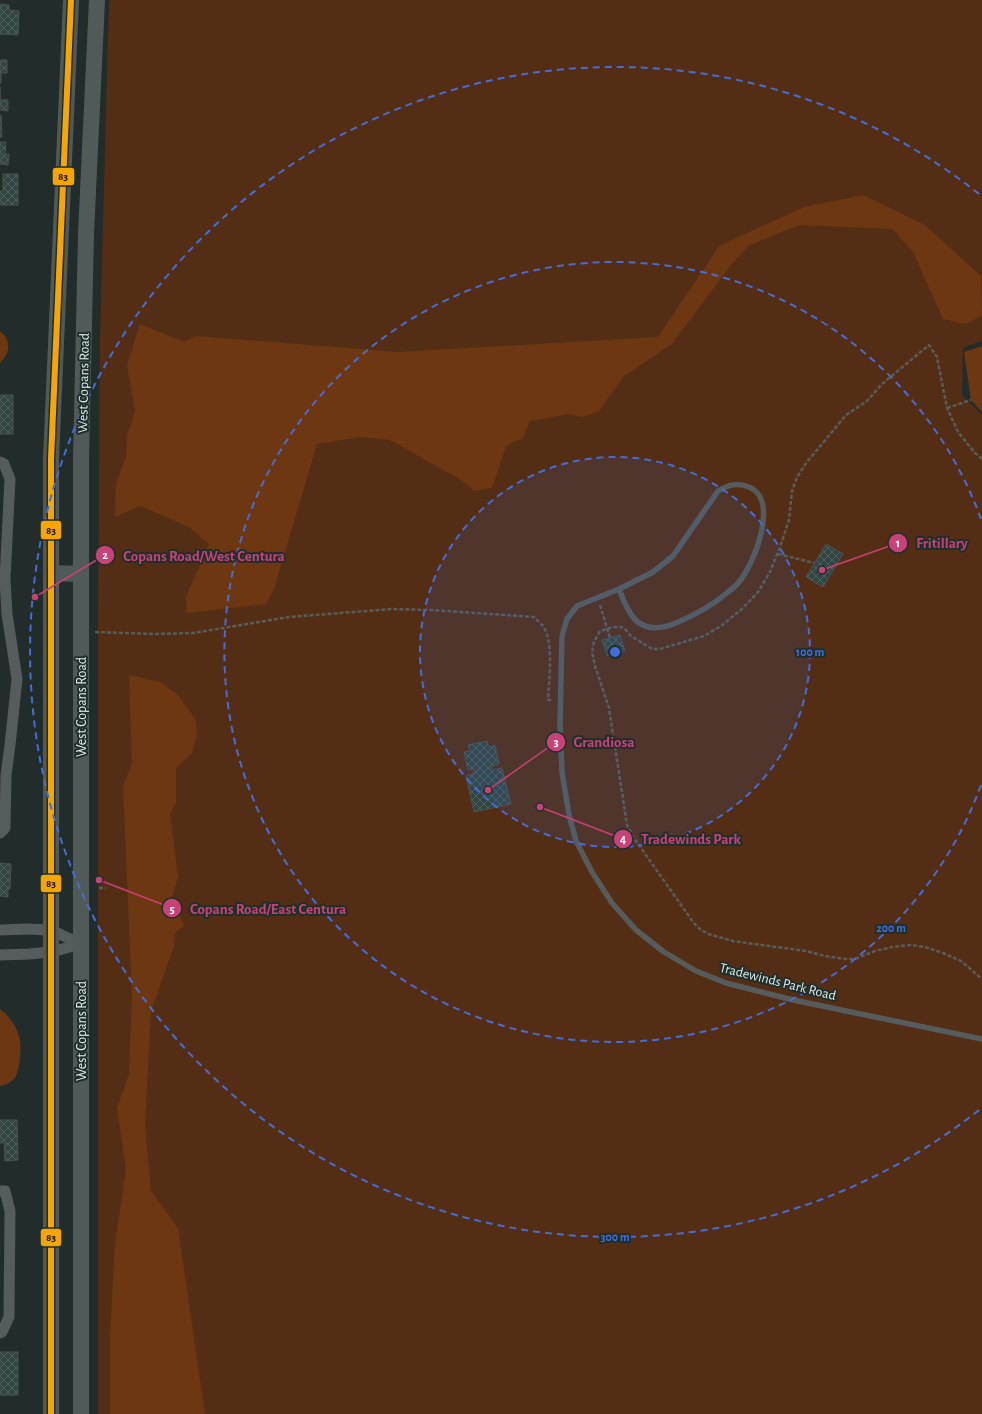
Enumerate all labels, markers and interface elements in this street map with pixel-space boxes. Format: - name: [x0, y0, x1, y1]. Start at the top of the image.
- line badge: 83: [52, 167, 75, 186]
- text: 83: [58, 171, 68, 182]
- street label: West Copans Road: [76, 333, 92, 433]
- line badge: 83: [40, 520, 62, 540]
- text: 83: [46, 525, 56, 536]
- callout: Fritillary: [888, 529, 976, 556]
- text: Fritillary: [916, 536, 968, 551]
- text: 1: [896, 537, 900, 549]
- callout: Copans Road/West Centura: [95, 542, 293, 569]
- text: 2: [102, 549, 108, 561]
- text: Copans Road/West Centura: [123, 549, 285, 564]
- centre of rings: [608, 645, 622, 659]
- text: 100 m: [796, 646, 824, 658]
- street label: West Copans Road: [75, 657, 89, 757]
- callout: Grandiosa: [546, 728, 643, 755]
- text: Grandiosa: [574, 735, 635, 750]
- text: 3: [553, 736, 559, 748]
- callout: Tradewinds Park: [613, 826, 748, 853]
- text: Tradewinds Park: [641, 832, 741, 847]
- text: 4: [620, 833, 626, 845]
- line badge: 83: [40, 874, 62, 893]
- text: 83: [46, 878, 56, 889]
- callout: Copans Road/East Centura: [162, 895, 354, 922]
- text: Copans Road/East Centura: [190, 902, 346, 917]
- text: 5: [169, 903, 175, 915]
- text: 200 m: [876, 922, 906, 934]
- street label: Tradewinds Park Road: [718, 961, 837, 1003]
- street label: West Copans Road: [75, 981, 89, 1081]
- line badge: 83: [40, 1228, 62, 1247]
- text: 300 m: [600, 1231, 630, 1243]
- text: 83: [46, 1232, 56, 1243]

